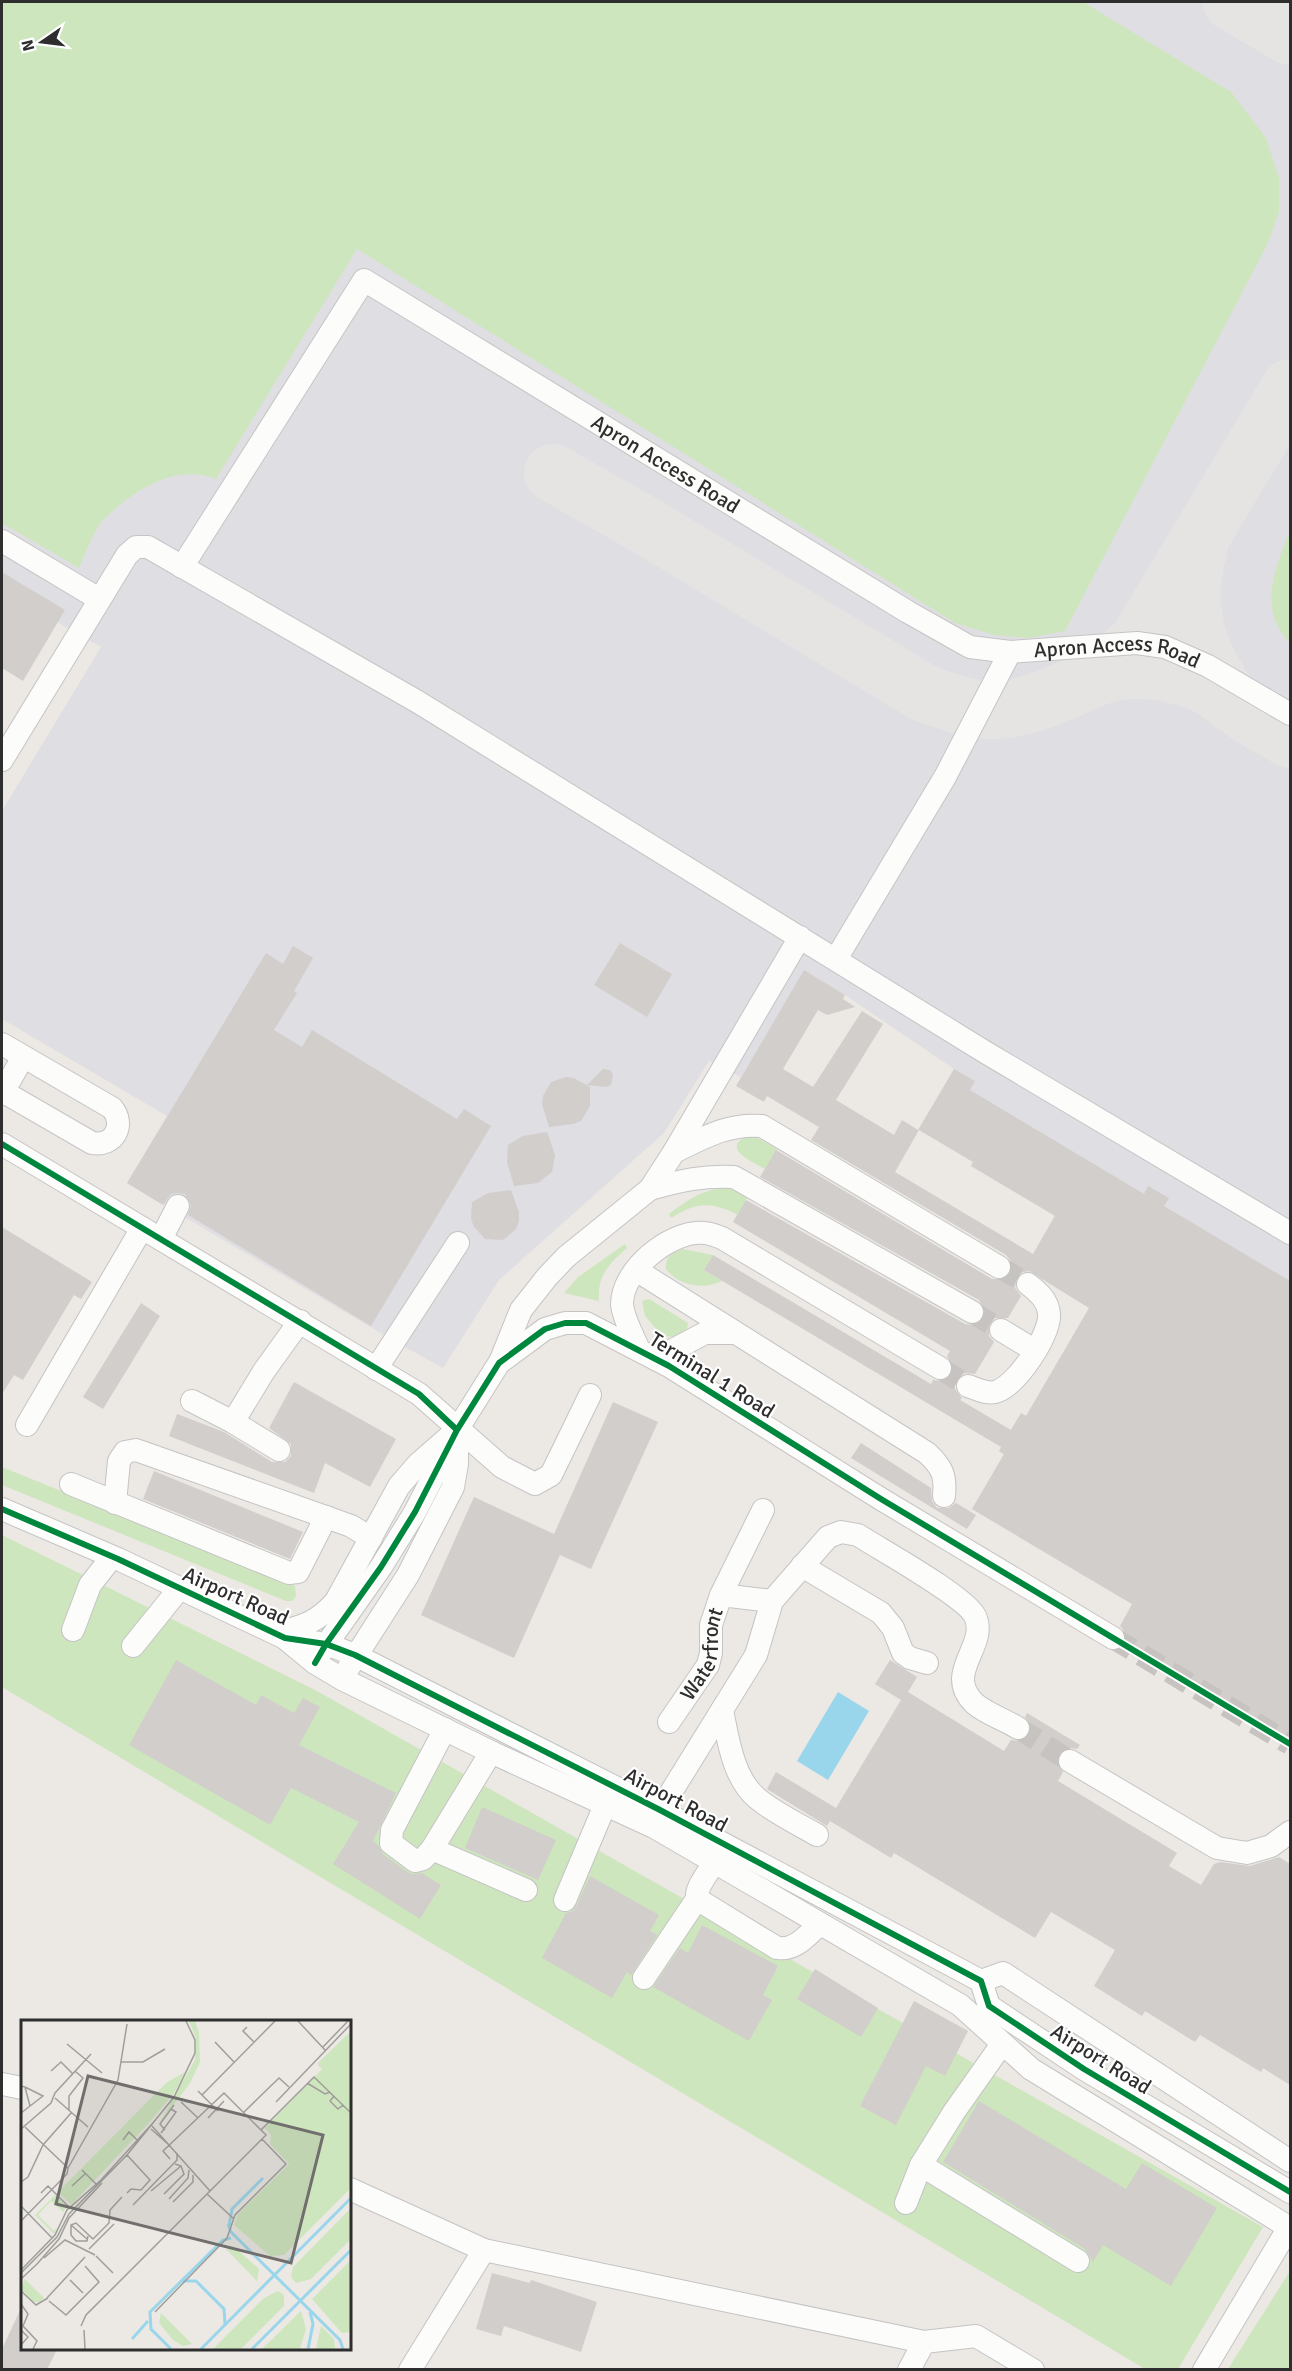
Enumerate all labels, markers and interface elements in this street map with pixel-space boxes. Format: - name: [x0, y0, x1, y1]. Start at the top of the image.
- north arrow: [12, 12, 72, 72]
- text: N: [17, 38, 39, 53]
- street label: Apron Access Road: [587, 409, 744, 519]
- street label: Apron Access Road: [1033, 630, 1204, 674]
- street label: Terminal 1 Road: [644, 1326, 780, 1424]
- street label: Airport Road: [179, 1561, 293, 1631]
- street label: Waterfront: [675, 1604, 729, 1705]
- street label: Airport Road: [620, 1762, 732, 1838]
- street label: Airport Road: [1046, 2018, 1156, 2100]
- inset map: [21, 2020, 351, 2350]

